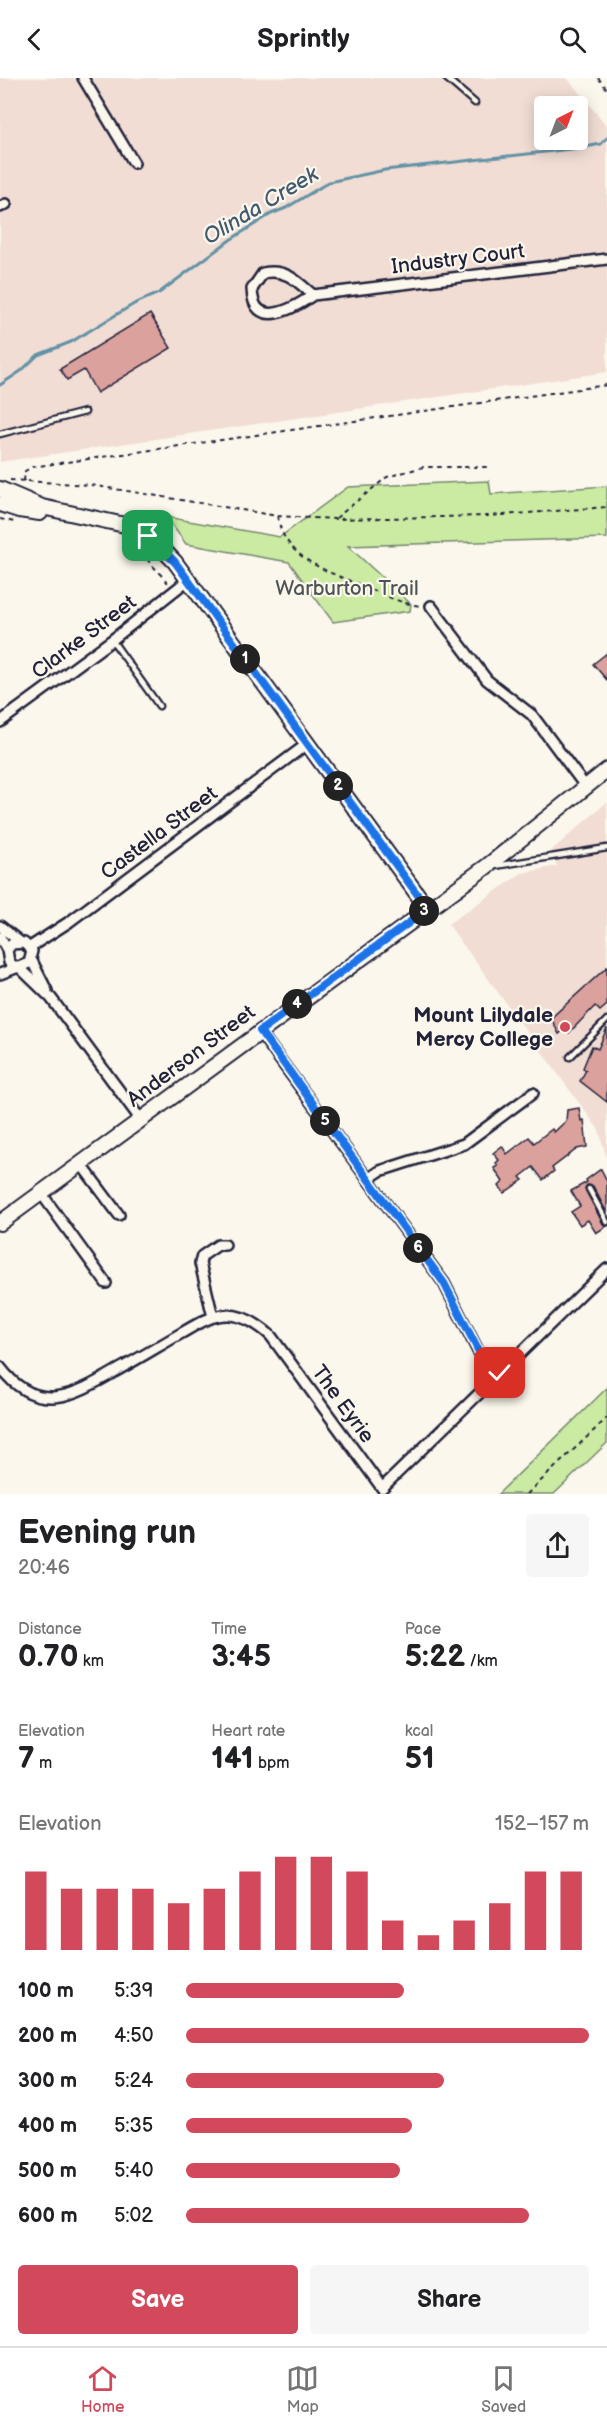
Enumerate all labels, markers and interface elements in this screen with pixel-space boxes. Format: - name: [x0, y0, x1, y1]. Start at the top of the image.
- icon: back: [18, 23, 51, 56]
- text: Sprintly: [257, 23, 350, 55]
- icon: search: [556, 23, 589, 56]
- north arrow: [534, 96, 588, 150]
- map controls: [534, 96, 588, 150]
- water label: Olinda Creek: [198, 160, 325, 251]
- street label: Industry Court: [390, 238, 527, 280]
- pin: [122, 510, 173, 561]
- icon: arrive: [131, 519, 164, 552]
- park label: Warburton Trail: [275, 576, 419, 601]
- street label: Clarke Street: [27, 589, 142, 684]
- pin: 1: [230, 644, 260, 674]
- text: 1: [242, 649, 248, 668]
- pin: 2: [323, 771, 353, 801]
- text: 2: [333, 776, 343, 795]
- street label: Castella Street: [96, 781, 223, 885]
- pin: 3: [409, 896, 439, 926]
- text: 3: [419, 901, 429, 920]
- pin: 4: [282, 989, 312, 1019]
- text: 4: [292, 994, 302, 1013]
- street label: Anderson Street: [122, 999, 260, 1112]
- place label: Mount Lilydale Mercy College: [413, 1003, 553, 1052]
- marker: Mount Lilydale Mercy College: [558, 1020, 572, 1034]
- pin: 5: [310, 1106, 340, 1136]
- text: 5: [320, 1111, 330, 1130]
- pin: 6: [403, 1233, 433, 1263]
- text: 6: [413, 1238, 423, 1257]
- pin: [474, 1347, 525, 1398]
- icon: check: [483, 1356, 516, 1389]
- street label: The Eyrie: [306, 1360, 380, 1448]
- text: Evening run: [18, 1513, 196, 1553]
- button: share: [526, 1514, 589, 1577]
- text: 20:46: [18, 1556, 70, 1580]
- text: Distance: [18, 1620, 82, 1639]
- text: Time: [211, 1620, 247, 1639]
- text: Pace: [405, 1620, 441, 1639]
- text: 0.70: [18, 1639, 79, 1675]
- text: 3:45: [211, 1639, 271, 1675]
- text: 5:22: [405, 1639, 465, 1675]
- text: km: [79, 1652, 104, 1671]
- text: /km: [465, 1652, 498, 1671]
- text: Elevation: [18, 1722, 85, 1741]
- text: Heart rate: [211, 1722, 285, 1741]
- text: kcal: [405, 1722, 433, 1741]
- text: 7: [18, 1741, 35, 1777]
- text: 141: [211, 1741, 254, 1777]
- text: 51: [405, 1741, 435, 1777]
- text: m: [35, 1754, 52, 1773]
- text: bpm: [254, 1754, 290, 1773]
- text: Elevation: [18, 1812, 101, 1836]
- text: 152–157 m: [495, 1812, 589, 1836]
- text: 100 m: [18, 1979, 74, 2003]
- text: 5:39: [114, 1979, 153, 2003]
- text: 200 m: [18, 2024, 77, 2048]
- text: 4:50: [114, 2024, 153, 2048]
- text: 300 m: [18, 2069, 77, 2093]
- text: 5:24: [114, 2069, 153, 2093]
- text: 400 m: [18, 2114, 77, 2138]
- text: 5:35: [114, 2114, 153, 2138]
- text: 500 m: [18, 2159, 77, 2183]
- text: 5:40: [114, 2159, 153, 2183]
- text: 600 m: [18, 2204, 78, 2228]
- text: 5:02: [114, 2204, 153, 2228]
- button: Save: [18, 2265, 298, 2334]
- button: Share: [310, 2265, 589, 2334]
- tab: Home: [81, 2362, 124, 2417]
- tab: Map: [286, 2362, 319, 2417]
- tab: Saved: [481, 2362, 526, 2417]

